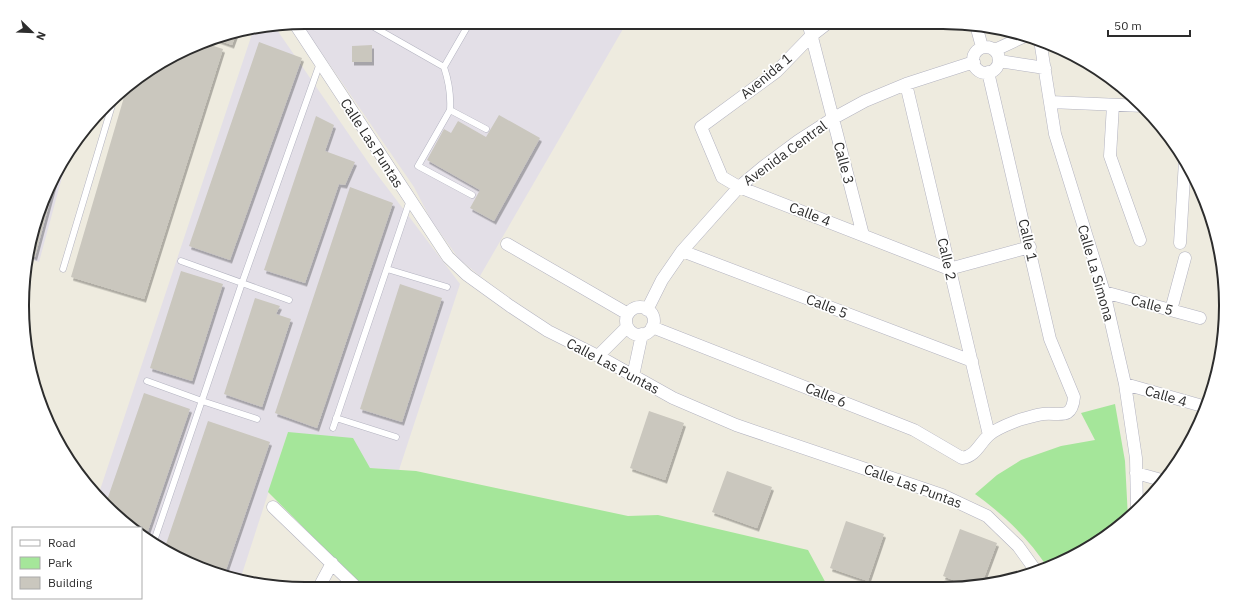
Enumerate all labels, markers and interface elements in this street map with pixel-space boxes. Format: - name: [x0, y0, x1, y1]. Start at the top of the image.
- north arrow: [12, 12, 52, 52]
- scale bar: [1108, 12, 1190, 38]
- text: 50 m: [1114, 18, 1142, 33]
- text: N: [33, 30, 49, 42]
- street label: Avenida 1: [736, 49, 796, 103]
- street label: Calle Las Puntas: [336, 95, 408, 191]
- street label: Avenida Central: [740, 116, 831, 189]
- street label: Calle 3: [830, 140, 858, 186]
- street label: Calle 4: [787, 198, 833, 230]
- street label: Calle 1: [1014, 217, 1042, 263]
- street label: Calle La Simona: [1074, 223, 1119, 324]
- street label: Calle 2: [933, 236, 961, 282]
- street label: Calle 5: [804, 290, 850, 322]
- street label: Calle 5: [1129, 291, 1175, 319]
- street label: Calle Las Puntas: [563, 334, 663, 398]
- street label: Calle 6: [803, 379, 849, 411]
- street label: Calle 4: [1143, 381, 1189, 411]
- street label: Calle Las Puntas: [862, 460, 965, 512]
- legend: [12, 527, 142, 599]
- text: Road: [48, 535, 76, 550]
- text: Park: [48, 555, 73, 570]
- text: Building: [48, 575, 93, 590]

